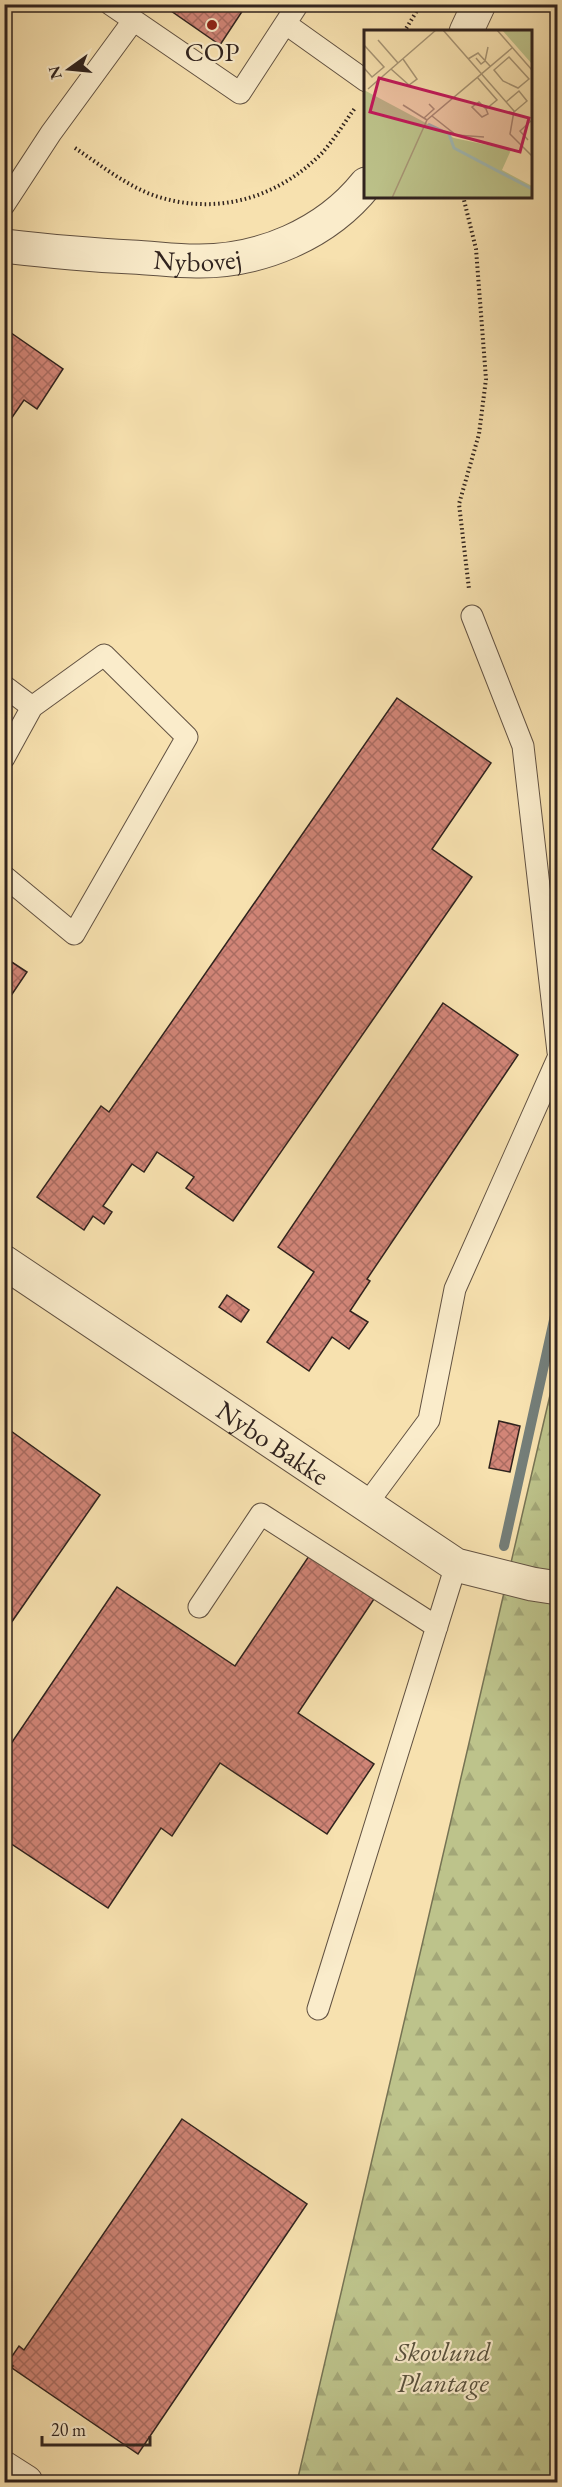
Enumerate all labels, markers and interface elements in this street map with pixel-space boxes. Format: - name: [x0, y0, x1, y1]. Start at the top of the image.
- marker: COP: [205, 18, 219, 32]
- inset map: [364, 30, 532, 198]
- place label: COP: [185, 34, 239, 69]
- north arrow: [39, 39, 99, 99]
- text: N: [43, 64, 67, 82]
- street label: Nybovej: [152, 240, 244, 279]
- street label: Nybo Bakke: [210, 1392, 336, 1493]
- park label: Skovlund Plantage: [394, 2334, 492, 2400]
- scale bar: [42, 2409, 150, 2447]
- text: 20 m: [51, 2418, 86, 2441]

